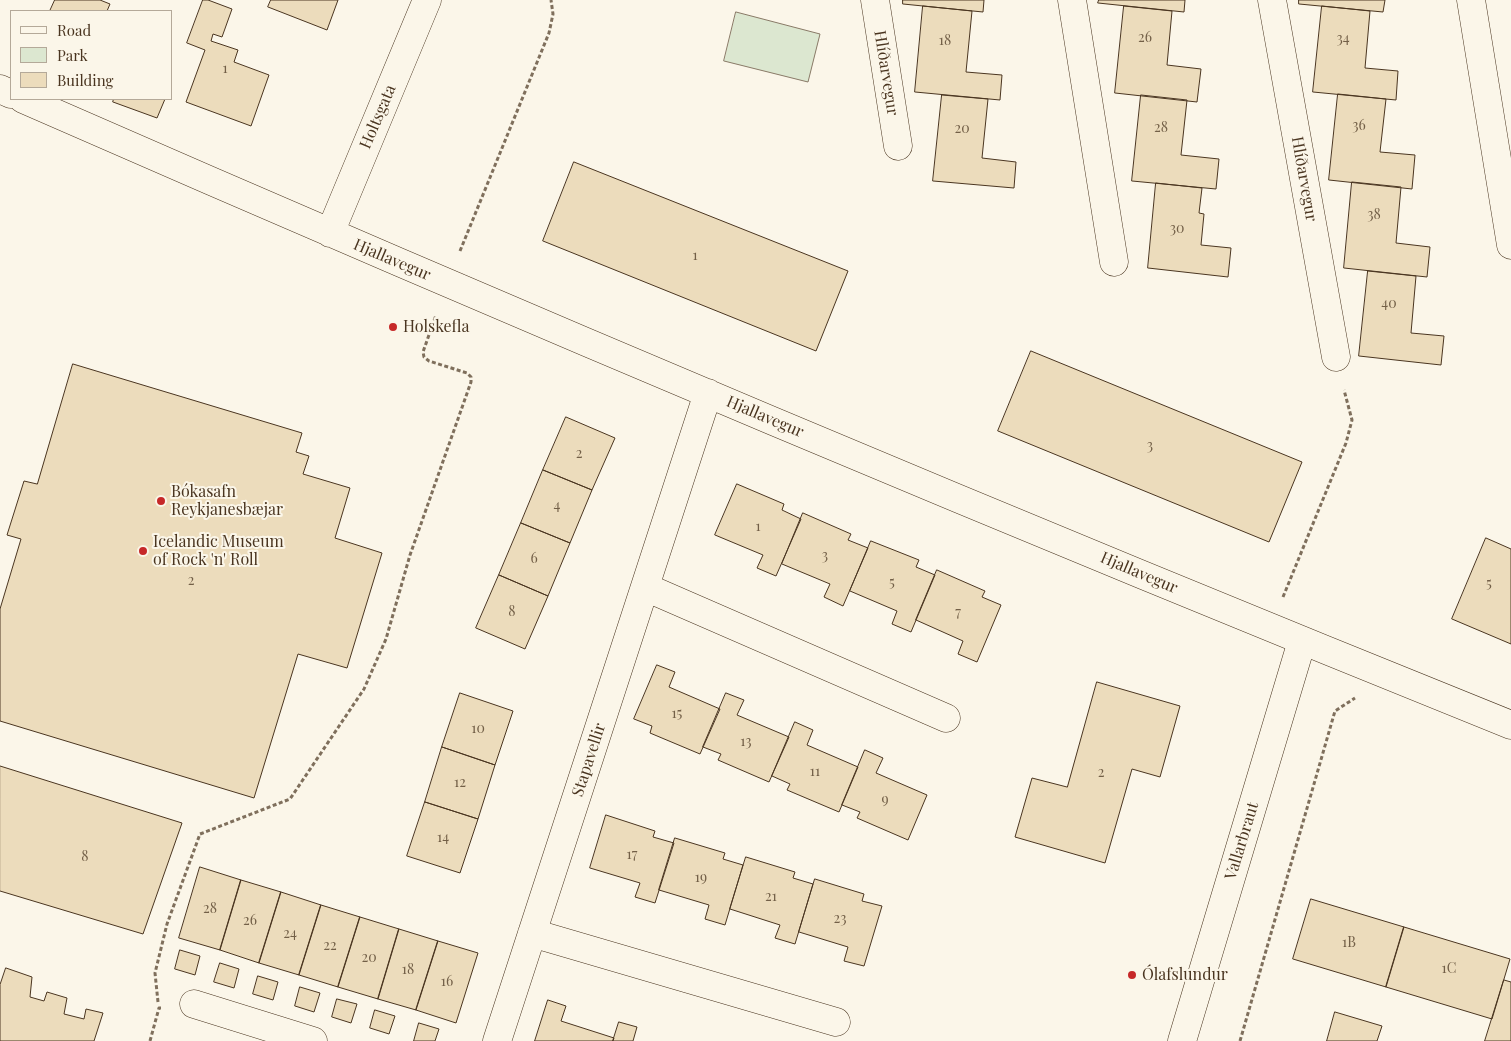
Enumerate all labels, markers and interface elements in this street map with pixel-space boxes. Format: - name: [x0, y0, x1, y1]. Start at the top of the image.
- legend: [10, 10, 172, 100]
- text: Road: [57, 20, 91, 40]
- street label: Hlíðarvegur: [870, 29, 902, 117]
- house number: 26: [1138, 30, 1152, 46]
- house number: 34: [1336, 31, 1350, 47]
- house number: 18: [939, 33, 951, 49]
- text: Park: [57, 45, 88, 65]
- house number: 1: [222, 61, 228, 77]
- text: Building: [57, 70, 113, 90]
- street label: Holtsgata: [356, 82, 400, 152]
- house number: 36: [1352, 118, 1366, 134]
- house number: 28: [1154, 120, 1168, 136]
- house number: 20: [954, 121, 970, 137]
- street label: Hlíðarvegur: [1287, 135, 1321, 223]
- house number: 38: [1367, 207, 1381, 223]
- house number: 30: [1170, 221, 1184, 237]
- street label: Hjallavegur: [350, 235, 434, 285]
- house number: 1: [692, 248, 698, 264]
- house number: 40: [1381, 296, 1397, 312]
- place label: Holskefla: [403, 317, 470, 337]
- marker: Holskefla: [387, 321, 399, 333]
- street label: Hjallavegur: [723, 392, 807, 442]
- house number: 3: [1147, 438, 1153, 454]
- house number: 2: [576, 446, 582, 462]
- place label: Bókasafn Reykjanesbæjar: [171, 482, 283, 520]
- marker: Bókasafn Reykjanesbæjar: [155, 495, 167, 507]
- house number: 4: [554, 498, 560, 514]
- house number: 1: [755, 519, 761, 535]
- place label: Icelandic Museum of Rock 'n' Roll: [153, 532, 284, 570]
- marker: Icelandic Museum of Rock 'n' Roll: [137, 545, 149, 557]
- house number: 3: [822, 548, 828, 564]
- street label: Hjallavegur: [1097, 548, 1181, 598]
- house number: 6: [530, 551, 538, 567]
- house number: 2: [188, 573, 194, 589]
- house number: 5: [889, 575, 895, 591]
- house number: 5: [1486, 576, 1492, 592]
- house number: 8: [508, 604, 516, 620]
- house number: 7: [955, 605, 961, 621]
- house number: 15: [672, 706, 682, 722]
- house number: 10: [471, 721, 485, 737]
- street label: Stapavellir: [568, 721, 610, 799]
- house number: 13: [740, 734, 752, 750]
- house number: 11: [810, 764, 820, 780]
- house number: 2: [1098, 765, 1104, 781]
- house number: 12: [454, 775, 466, 791]
- house number: 9: [881, 792, 889, 808]
- street label: Vallarbraut: [1221, 800, 1263, 882]
- house number: 14: [437, 830, 449, 846]
- house number: 17: [627, 847, 637, 863]
- house number: 8: [81, 849, 89, 865]
- house number: 19: [695, 870, 707, 886]
- house number: 21: [765, 889, 777, 905]
- house number: 28: [203, 901, 217, 917]
- house number: 23: [833, 911, 847, 927]
- house number: 26: [243, 913, 257, 929]
- house number: 24: [283, 926, 297, 942]
- house number: 1B: [1342, 935, 1356, 951]
- house number: 22: [323, 938, 337, 954]
- house number: 20: [361, 950, 377, 966]
- house number: 1C: [1442, 961, 1456, 977]
- house number: 18: [402, 962, 414, 978]
- place label: Ólafslundur: [1142, 965, 1228, 985]
- marker: Ólafslundur: [1126, 969, 1138, 981]
- house number: 16: [441, 974, 453, 990]

